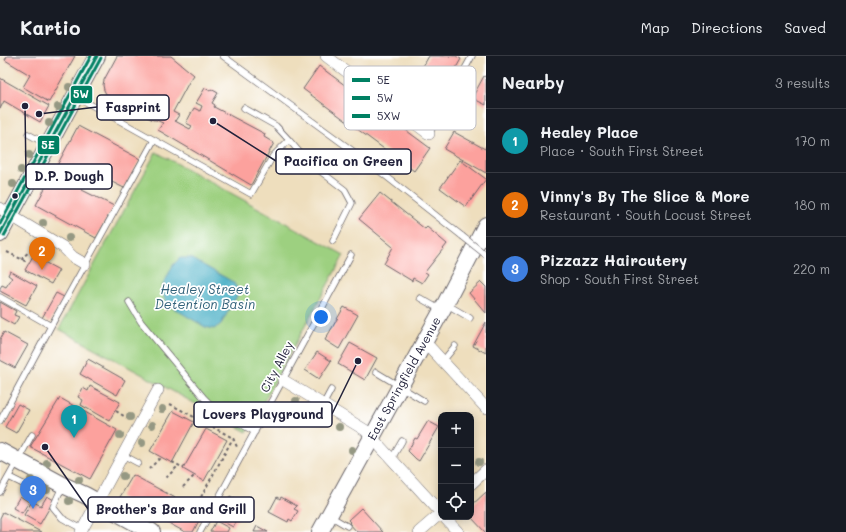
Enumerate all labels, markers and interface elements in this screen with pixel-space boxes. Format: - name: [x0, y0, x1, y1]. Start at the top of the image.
- text: Kartio: [20, 15, 80, 40]
- text: Map: [641, 18, 669, 37]
- text: Directions: [691, 18, 762, 37]
- text: Saved: [784, 18, 826, 37]
- legend: [344, 66, 476, 130]
- text: Nearby: [502, 71, 564, 93]
- text: 5E: [377, 72, 390, 87]
- text: 3 results: [775, 74, 830, 91]
- line badge: 5W: [70, 85, 93, 104]
- text: 5W: [73, 86, 89, 101]
- text: 5W: [377, 90, 393, 105]
- callout: Fasprint: [97, 95, 169, 120]
- text: Fasprint: [105, 98, 161, 115]
- text: 5XW: [377, 108, 400, 123]
- text: Healey Place: [540, 122, 638, 142]
- text: 1: [512, 132, 518, 149]
- text: 170 m: [794, 132, 830, 149]
- line badge: 5E: [37, 135, 60, 155]
- text: 5E: [41, 137, 55, 152]
- text: Place · South First Street: [540, 142, 704, 159]
- callout: Pacifica on Green: [276, 149, 411, 174]
- text: Pacifica on Green: [283, 152, 403, 169]
- callout: D.P. Dough: [26, 164, 112, 189]
- text: D.P. Dough: [34, 167, 104, 184]
- text: Vinny's By The Slice & More: [540, 186, 749, 206]
- unlabelled marker: [10, 191, 20, 201]
- text: 2: [511, 196, 519, 213]
- text: 180 m: [794, 196, 830, 213]
- text: Restaurant · South Locust Street: [540, 206, 751, 223]
- pin: 2: [29, 237, 55, 270]
- text: Pizzazz Haircutery: [540, 250, 687, 270]
- text: 3: [511, 260, 519, 277]
- text: 220 m: [793, 260, 830, 277]
- text: Shop · South First Street: [540, 270, 699, 287]
- water label: Healey Street Detention Basin: [155, 280, 255, 312]
- your location: [311, 307, 331, 327]
- street label: East Springfield Avenue: [363, 314, 444, 443]
- street label: City Alley: [256, 338, 296, 395]
- callout: Lovers Playground: [194, 402, 332, 427]
- pin: 1: [61, 405, 87, 438]
- text: Lovers Playground: [202, 405, 324, 423]
- map controls: [438, 412, 474, 520]
- button: +: [438, 412, 474, 448]
- button: −: [438, 448, 474, 484]
- pin: 3: [20, 476, 46, 509]
- button: locate: [438, 484, 474, 520]
- callout: Brother's Bar and Grill: [88, 497, 254, 522]
- text: Brother's Bar and Grill: [96, 500, 246, 517]

